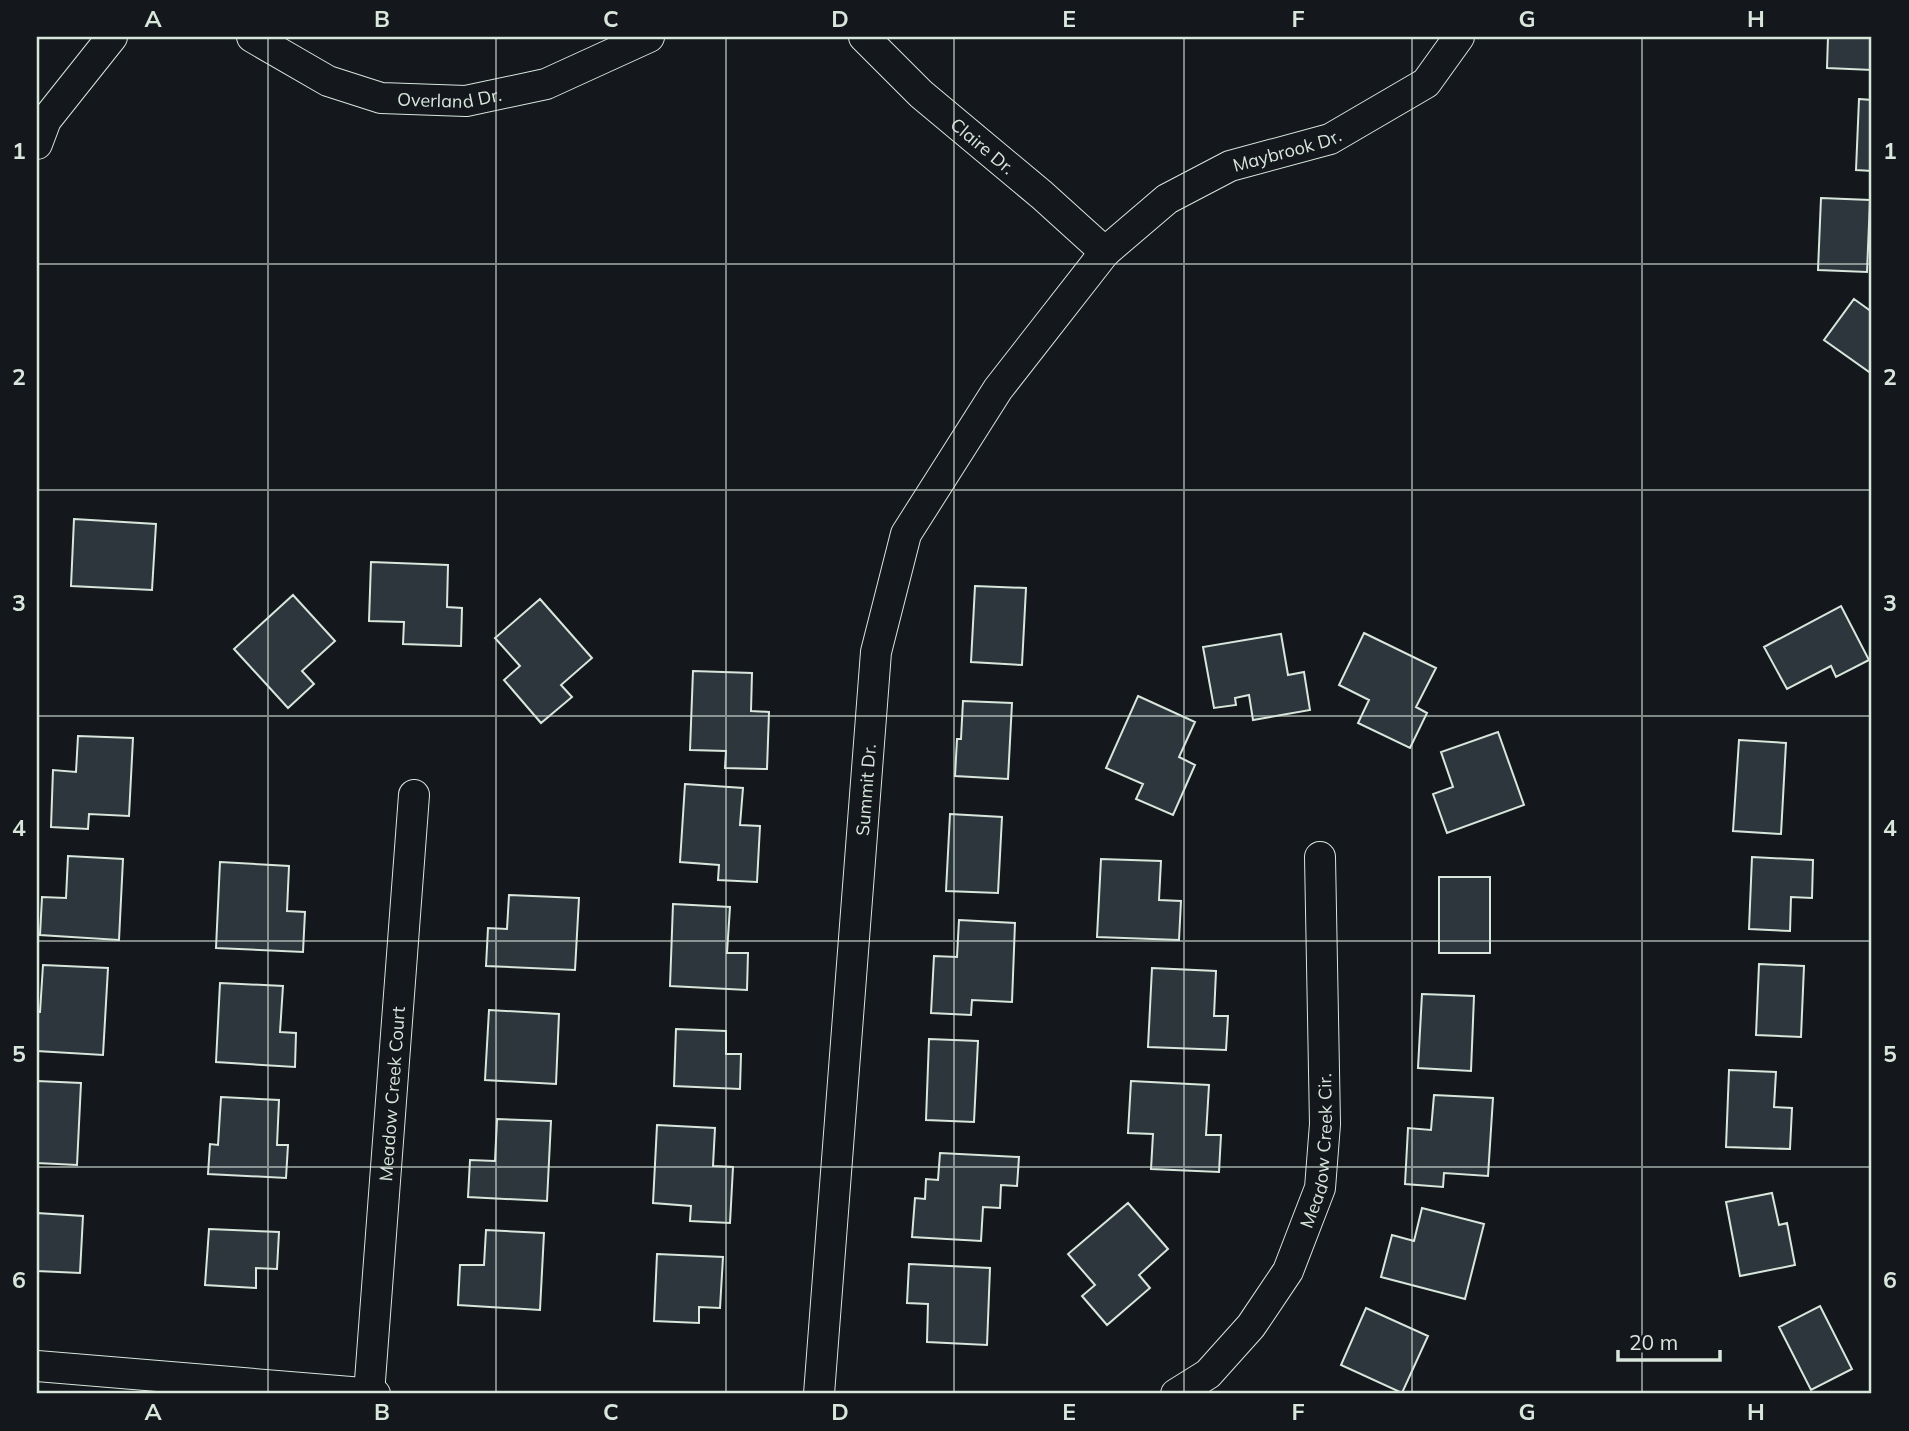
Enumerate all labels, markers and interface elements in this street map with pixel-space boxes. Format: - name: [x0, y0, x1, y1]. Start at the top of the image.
- text: A: [144, 4, 162, 33]
- text: B: [374, 4, 390, 33]
- text: C: [603, 4, 619, 33]
- text: D: [831, 4, 849, 33]
- text: E: [1062, 4, 1076, 33]
- text: F: [1291, 4, 1305, 33]
- text: G: [1518, 4, 1536, 33]
- text: H: [1747, 4, 1765, 33]
- street label: Overland Dr.: [397, 82, 503, 113]
- street label: Claire Dr.: [946, 112, 1019, 179]
- street label: Maybrook Dr.: [1230, 124, 1345, 176]
- text: 1: [12, 136, 26, 165]
- text: 1: [1883, 136, 1897, 165]
- text: 2: [12, 362, 26, 391]
- text: 2: [1883, 362, 1897, 391]
- text: 3: [12, 588, 26, 617]
- text: 3: [1883, 588, 1897, 617]
- street label: Summit Dr.: [850, 743, 880, 837]
- text: 4: [12, 813, 26, 842]
- text: 4: [1883, 813, 1897, 842]
- street label: Meadow Creek Court: [374, 1006, 410, 1182]
- text: 5: [12, 1039, 26, 1068]
- text: 5: [1883, 1039, 1897, 1068]
- street label: Meadow Creek Cir.: [1294, 1073, 1336, 1231]
- text: 6: [12, 1265, 26, 1294]
- text: 6: [1883, 1265, 1897, 1294]
- scale bar: [1618, 1319, 1720, 1363]
- text: 20 m: [1629, 1329, 1678, 1355]
- text: A: [144, 1397, 162, 1426]
- text: B: [374, 1397, 390, 1426]
- text: C: [603, 1397, 619, 1426]
- text: D: [831, 1397, 849, 1426]
- text: E: [1062, 1397, 1076, 1426]
- text: F: [1291, 1397, 1305, 1426]
- text: G: [1518, 1397, 1536, 1426]
- text: H: [1747, 1397, 1765, 1426]

